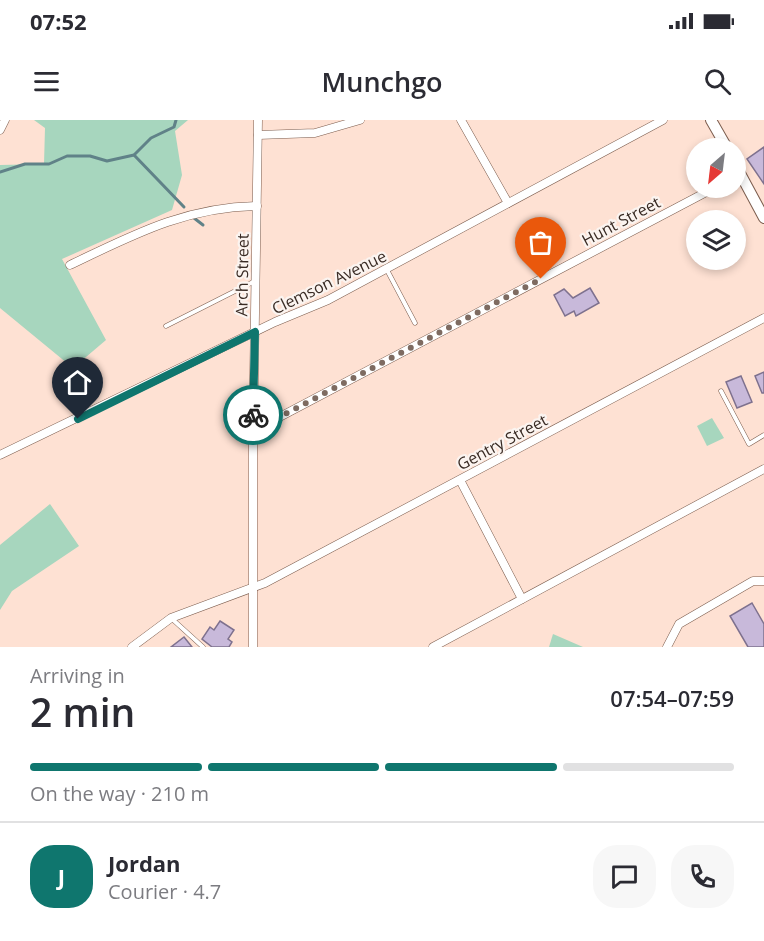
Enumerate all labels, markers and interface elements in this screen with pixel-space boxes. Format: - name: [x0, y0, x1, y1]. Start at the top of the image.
- text: 07:52: [30, 6, 87, 36]
- text: Munchgo: [321, 63, 443, 100]
- icon: menu: [30, 65, 63, 98]
- icon: search: [701, 65, 734, 98]
- north arrow: [686, 138, 746, 198]
- map controls: [686, 138, 746, 270]
- street label: Hunt Street: [578, 191, 664, 251]
- button: layers: [686, 210, 746, 270]
- pin: [515, 217, 566, 279]
- icon: bag: [524, 226, 557, 259]
- street label: Arch Street: [230, 233, 254, 317]
- street label: Clemson Avenue: [268, 245, 390, 319]
- pin: [52, 357, 103, 419]
- icon: home: [61, 366, 94, 399]
- courier: [223, 385, 283, 445]
- icon: bike: [237, 399, 270, 432]
- street label: Gentry Street: [453, 409, 551, 475]
- text: Arriving in: [30, 662, 125, 689]
- text: 07:54–07:59: [610, 683, 734, 713]
- text: 2 min: [30, 685, 135, 738]
- text: On the way · 210 m: [30, 780, 209, 807]
- button: chat: [593, 845, 656, 908]
- button: phone: [671, 845, 734, 908]
- text: Jordan: [108, 848, 181, 878]
- text: J: [58, 861, 65, 891]
- text: Courier · 4.7: [108, 878, 221, 905]

